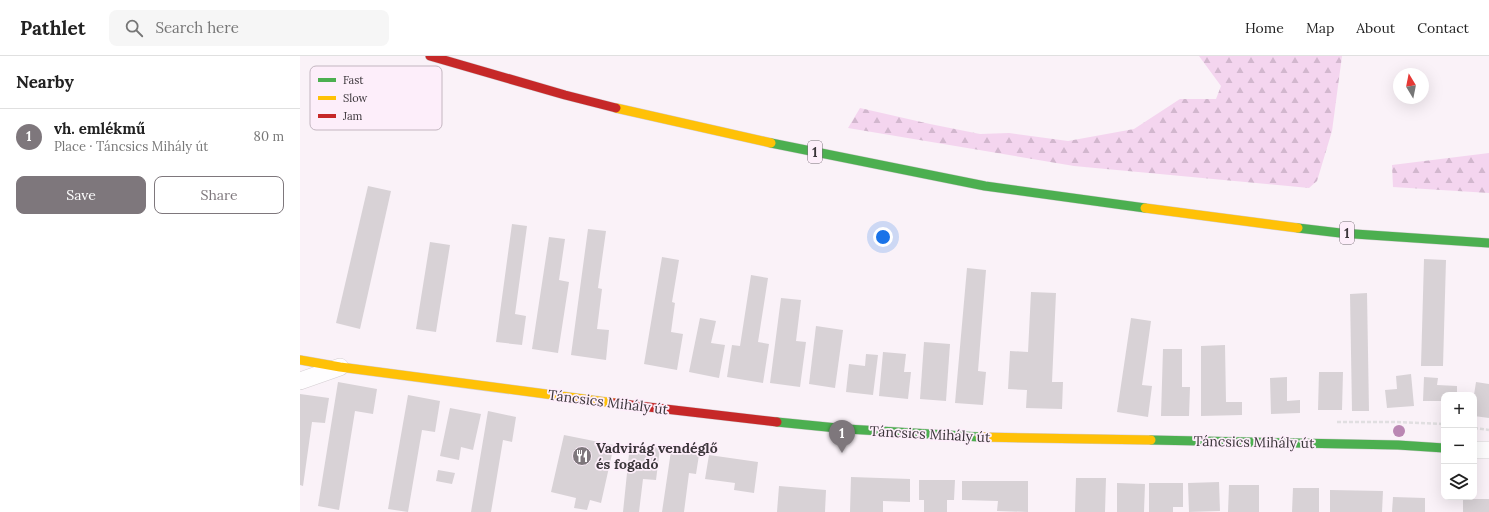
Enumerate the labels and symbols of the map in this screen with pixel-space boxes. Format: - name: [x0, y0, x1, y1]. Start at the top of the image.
- legend: [310, 66, 442, 130]
- north arrow: [1393, 68, 1429, 104]
- text: Fast: [343, 73, 364, 87]
- text: Slow: [343, 91, 368, 105]
- text: Jam: [342, 109, 363, 123]
- road number: 1: [808, 141, 822, 163]
- road number: 1: [1340, 222, 1354, 244]
- your location: [873, 227, 893, 247]
- street label: Táncsics Mihály út: [547, 386, 670, 418]
- pin: 1: [829, 420, 855, 453]
- street label: Táncsics Mihály út: [869, 422, 991, 446]
- street label: Táncsics Mihály út: [1193, 432, 1315, 452]
- place label: Vadvirág vendéglő és fogadó: [596, 439, 718, 473]
- restaurant icon: Vadvirág vendéglő és fogadó: [571, 445, 593, 467]

